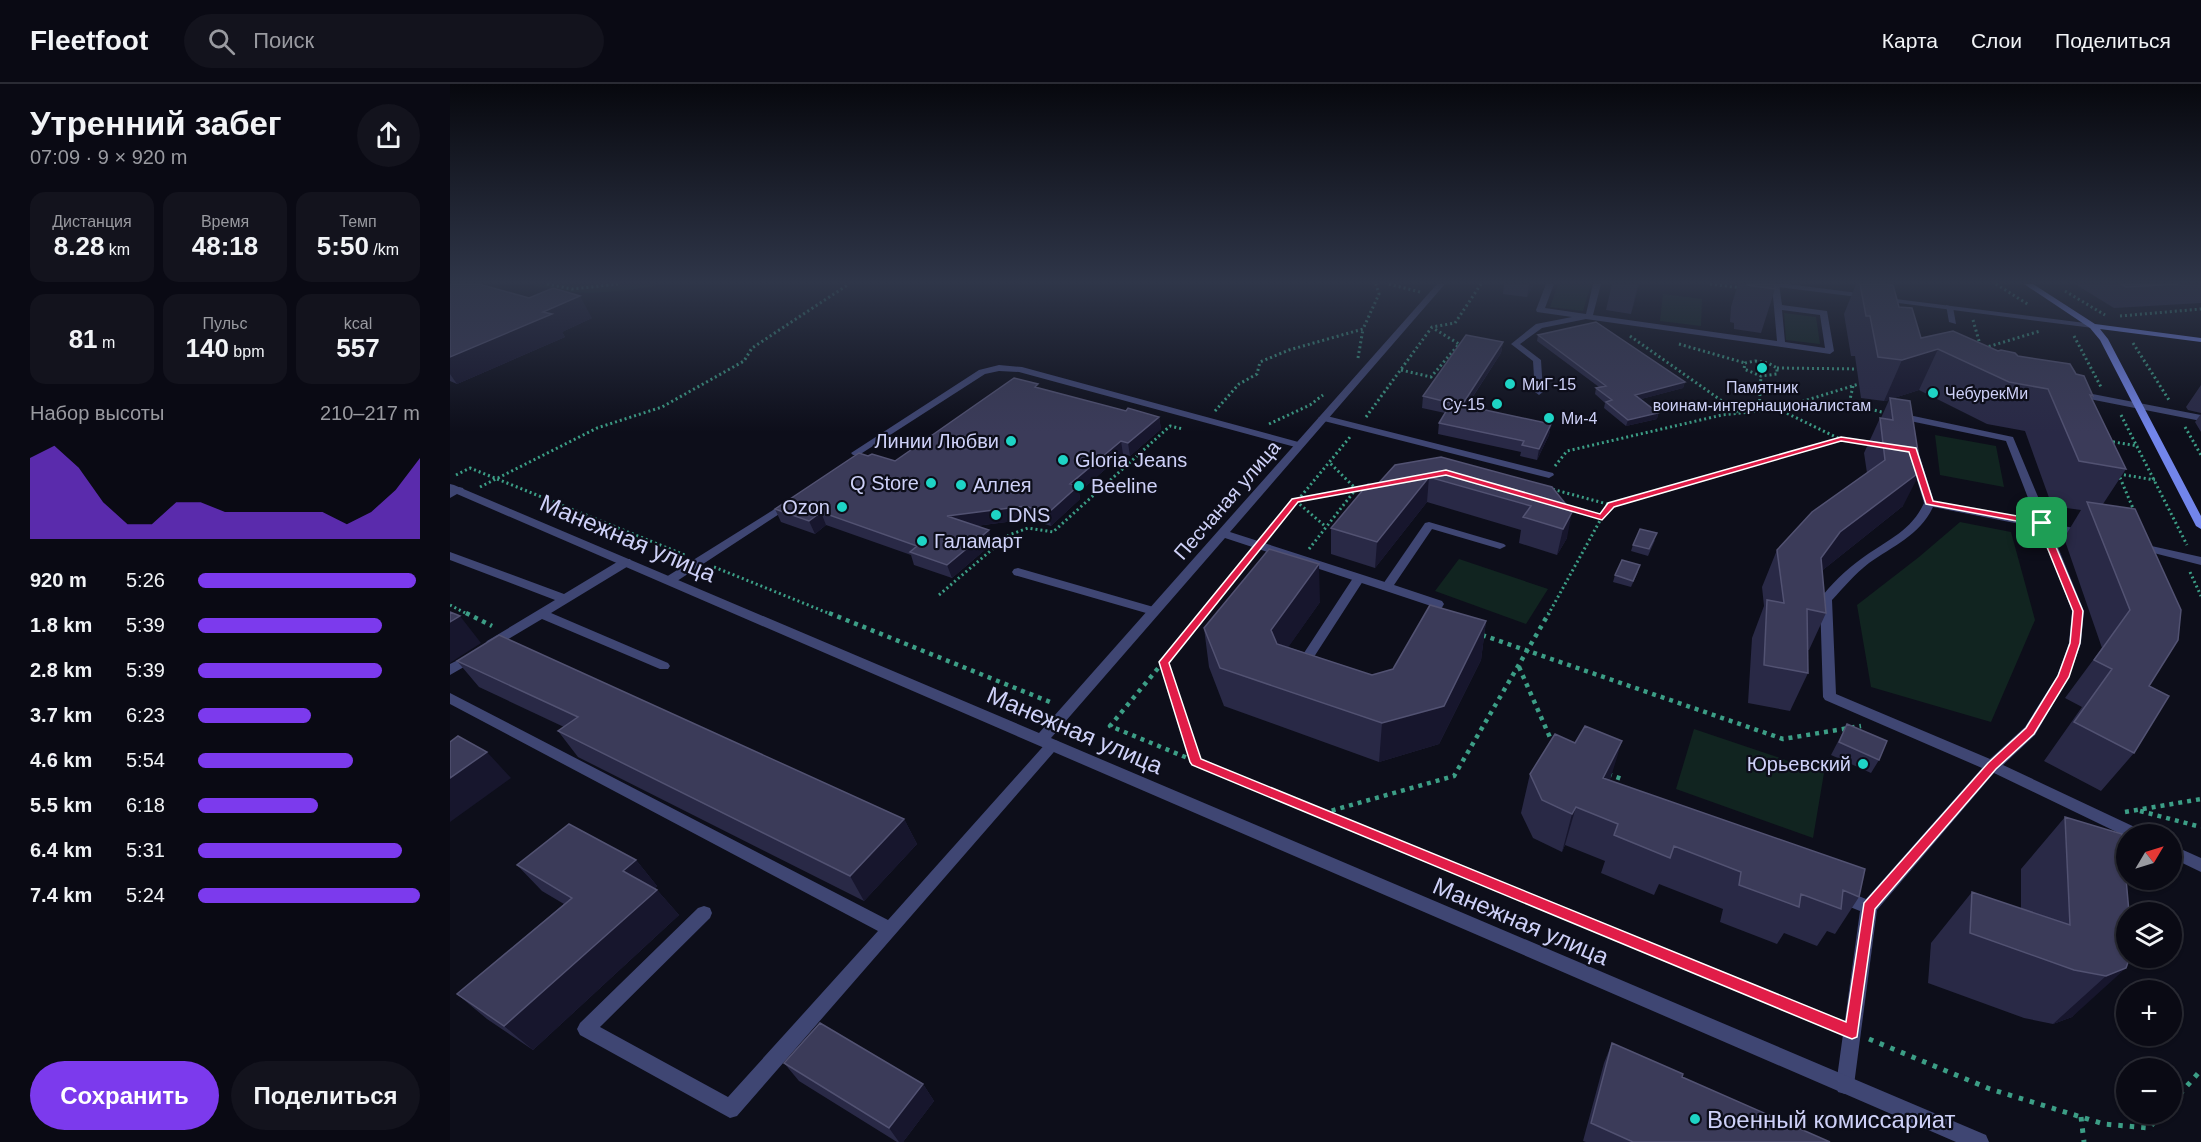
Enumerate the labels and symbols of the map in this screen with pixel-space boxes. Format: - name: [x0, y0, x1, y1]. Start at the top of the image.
- marker: Памятник воинам-интернационалистам: [1755, 361, 1769, 375]
- place label: МиГ-15: [1522, 376, 1576, 393]
- marker: МиГ-15: [1503, 377, 1517, 391]
- place label: Памятник воинам-интернационалистам: [1653, 379, 1871, 414]
- place label: ЧебурекМи: [1945, 385, 2028, 402]
- marker: ЧебурекМи: [1926, 386, 1940, 400]
- place label: Су-15: [1442, 396, 1485, 413]
- marker: Су-15: [1490, 397, 1504, 411]
- place label: Ми-4: [1561, 410, 1598, 427]
- marker: Ми-4: [1542, 411, 1556, 425]
- place label: Линии Любви: [874, 430, 999, 452]
- marker: Линии Любви: [1004, 434, 1018, 448]
- street label: Песчаная улица: [1169, 435, 1285, 564]
- place label: Gloria Jeans: [1075, 449, 1187, 471]
- marker: Gloria Jeans: [1056, 453, 1070, 467]
- place label: Q Store: [850, 472, 919, 494]
- place label: Аллея: [973, 474, 1032, 496]
- place label: Beeline: [1091, 475, 1158, 497]
- marker: Q Store: [924, 476, 938, 490]
- marker: Аллея: [954, 478, 968, 492]
- marker: Beeline: [1072, 479, 1086, 493]
- street label: Манежная улица: [536, 489, 721, 587]
- place label: Ozon: [782, 496, 830, 518]
- pin: [2016, 497, 2067, 548]
- marker: Ozon: [835, 500, 849, 514]
- place label: DNS: [1008, 504, 1050, 526]
- marker: DNS: [989, 508, 1003, 522]
- place label: Галамарт: [934, 530, 1022, 552]
- marker: Галамарт: [915, 534, 929, 548]
- street label: Манежная улица: [983, 681, 1168, 779]
- place label: Юрьевский: [1747, 753, 1851, 775]
- marker: Юрьевский: [1856, 757, 1870, 771]
- north arrow: [2116, 824, 2182, 890]
- street label: Манежная улица: [1429, 872, 1614, 970]
- place label: Военный комиссариат: [1707, 1106, 1955, 1133]
- marker: Военный комиссариат: [1688, 1112, 1702, 1126]

